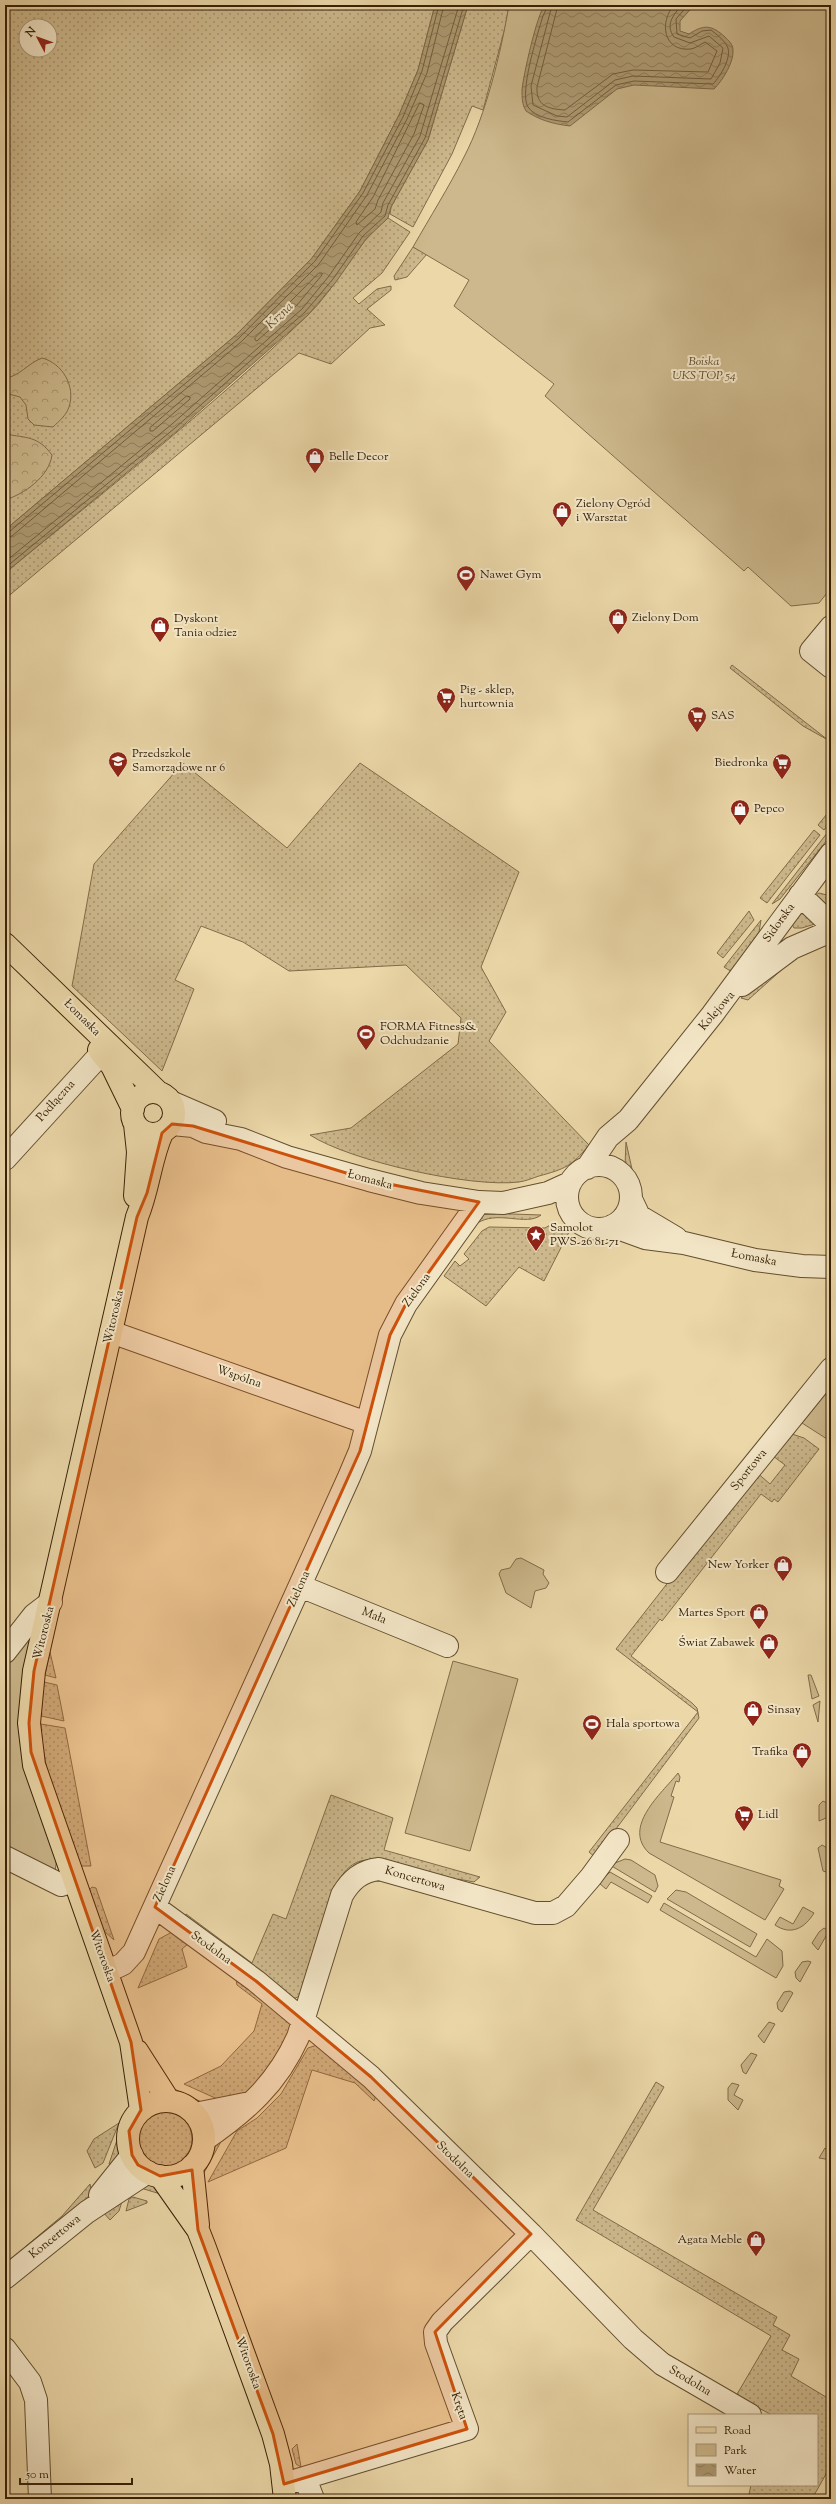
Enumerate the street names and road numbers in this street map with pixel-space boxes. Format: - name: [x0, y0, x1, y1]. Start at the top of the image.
- street label: Sidorska: [758, 899, 800, 946]
- street label: Kolejowa: [695, 987, 740, 1035]
- street label: Łomaska: [59, 995, 105, 1041]
- street label: Podłączna: [32, 1076, 80, 1126]
- street label: Łomaska: [345, 1165, 395, 1195]
- street label: Łomaska: [730, 1245, 779, 1271]
- street label: Zielona: [399, 1269, 436, 1311]
- street label: Witoroska: [99, 1288, 129, 1346]
- street label: Wspólna: [214, 1361, 264, 1393]
- street label: Sportowa: [726, 1445, 772, 1495]
- street label: Zielona: [283, 1568, 315, 1610]
- street label: Mała: [359, 1603, 390, 1629]
- street label: Witoroska: [29, 1604, 59, 1662]
- street label: Koncertowa: [383, 1862, 448, 1896]
- street label: Zielona: [149, 1863, 181, 1905]
- street label: Witoroska: [84, 1927, 120, 1985]
- street label: Stodolna: [187, 1927, 236, 1969]
- street label: Stodolna: [432, 2137, 478, 2183]
- street label: Koncertowa: [25, 2210, 85, 2264]
- street label: Witoroska: [230, 2334, 266, 2392]
- street label: Stodolna: [665, 2361, 715, 2401]
- street label: Kręta: [446, 2390, 472, 2423]

